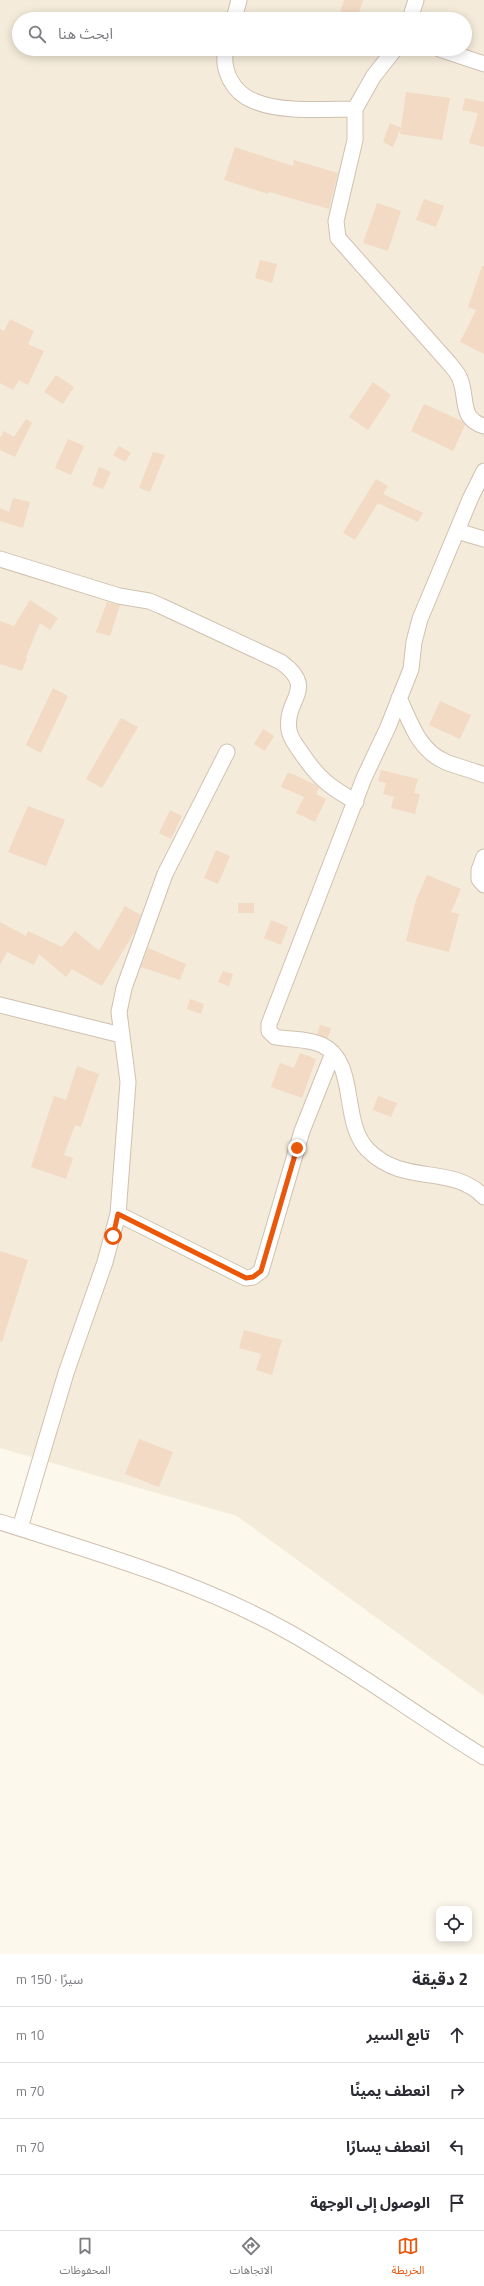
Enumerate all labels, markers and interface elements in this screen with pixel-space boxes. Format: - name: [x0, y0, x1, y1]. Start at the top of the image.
- search box: [12, 12, 472, 56]
- text: ابحث هنا: [58, 22, 113, 45]
- icon: search: [26, 23, 48, 45]
- route end: [288, 1139, 306, 1157]
- route start: [104, 1227, 122, 1245]
- map controls: [436, 1906, 472, 1942]
- button: locate: [436, 1906, 472, 1942]
- text: 2 دقيقة: [412, 1966, 468, 1992]
- text: سيرًا · 150 m: [16, 1969, 83, 1989]
- text: تابع السير: [367, 2023, 430, 2046]
- icon: ahead: [446, 2024, 468, 2046]
- text: 10 m: [16, 2025, 44, 2045]
- text: انعطف يمينًا: [350, 2079, 430, 2102]
- icon: right: [446, 2080, 468, 2102]
- text: 70 m: [16, 2081, 44, 2101]
- text: انعطف يسارًا: [346, 2135, 430, 2158]
- icon: left: [446, 2136, 468, 2158]
- text: 70 m: [16, 2137, 44, 2157]
- text: الوصول إلى الوجهة: [310, 2191, 430, 2214]
- icon: arrive: [446, 2192, 468, 2214]
- tab: المحفوظات: [60, 2235, 111, 2282]
- tab: الاتجاهات: [230, 2235, 273, 2282]
- tab: الخريطة: [392, 2235, 425, 2282]

